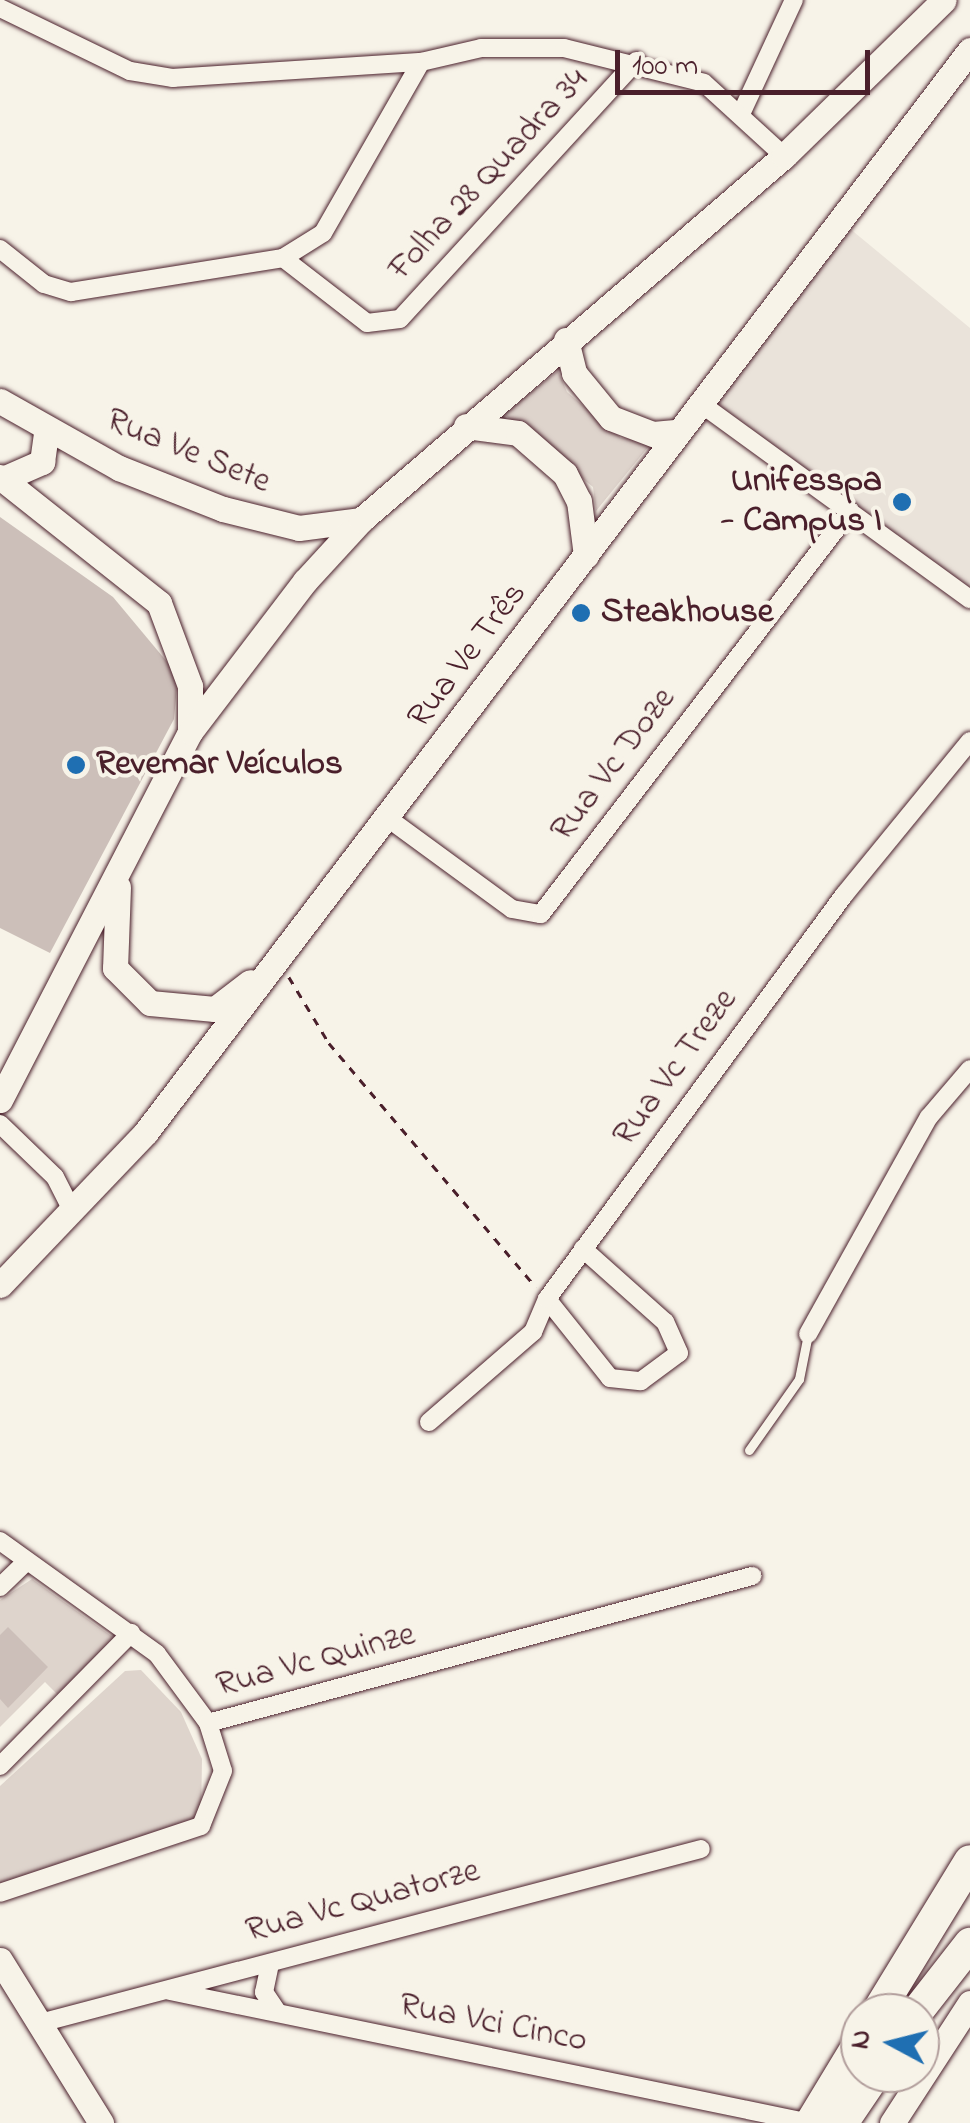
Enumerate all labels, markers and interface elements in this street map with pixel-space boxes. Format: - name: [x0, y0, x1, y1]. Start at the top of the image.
- scale bar: [620, 30, 875, 92]
- text: 100 m: [632, 45, 698, 89]
- street label: Folha 28 Quadra 34: [380, 60, 598, 290]
- street label: Rua Ve Sete: [100, 400, 276, 504]
- place label: Unifesspa - Campus I: [721, 461, 882, 543]
- marker: Unifesspa - Campus I: [891, 491, 913, 513]
- street label: Rua Ve Três: [399, 575, 537, 737]
- place label: Steakhouse: [601, 592, 773, 634]
- marker: Steakhouse: [570, 602, 592, 624]
- street label: Rua Vc Doze: [542, 680, 686, 850]
- place label: Revemar Veículos: [96, 744, 343, 786]
- marker: Revemar Veículos: [65, 754, 87, 776]
- street label: Rua Vc Treze: [605, 981, 747, 1155]
- street label: Rua Vc Quinze: [212, 1614, 420, 1708]
- street label: Rua Vc Quatorze: [242, 1851, 484, 1953]
- street label: Rua Vci Cinco: [396, 1985, 590, 2063]
- north arrow: [840, 1993, 940, 2093]
- text: N: [840, 2028, 883, 2051]

